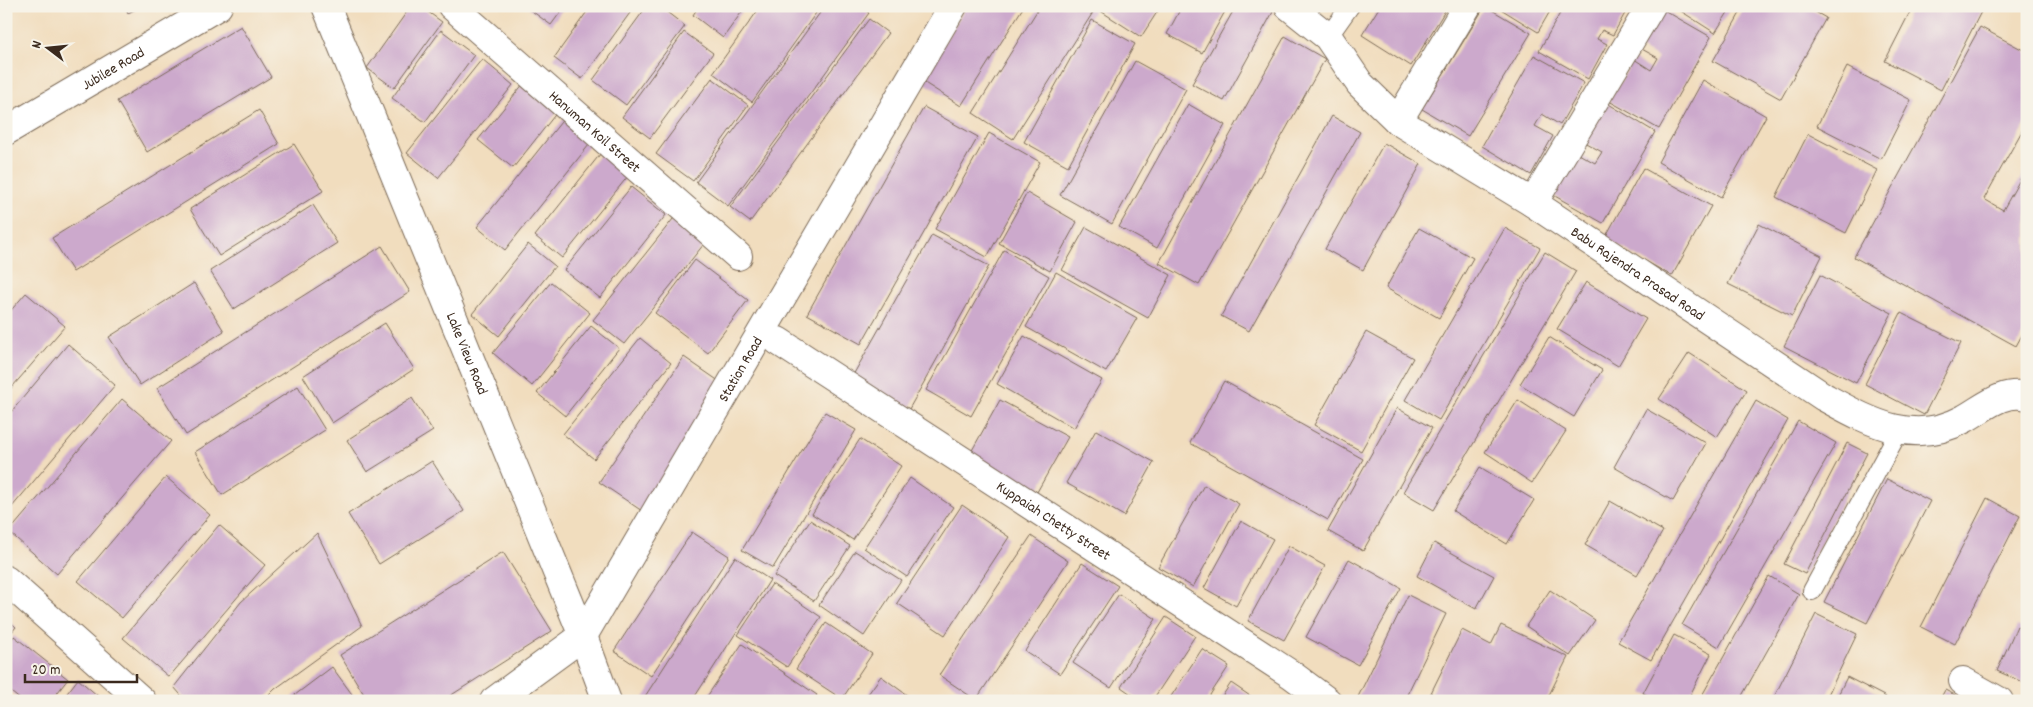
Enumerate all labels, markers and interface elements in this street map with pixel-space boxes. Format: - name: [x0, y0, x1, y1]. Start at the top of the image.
- north arrow: [22, 22, 72, 72]
- text: N: [27, 39, 48, 51]
- street label: Jubilee Road: [78, 43, 149, 97]
- street label: Hanuman Koil Street: [543, 86, 645, 179]
- street label: Babu Rajendra Prasad Road: [1566, 222, 1708, 327]
- street label: Lake View Road: [439, 309, 492, 398]
- street label: Station Road: [714, 333, 769, 407]
- street label: Kuppaiah Chetty Street: [991, 477, 1115, 567]
- scale bar: [25, 652, 138, 684]
- text: 20 m: [32, 660, 60, 682]

